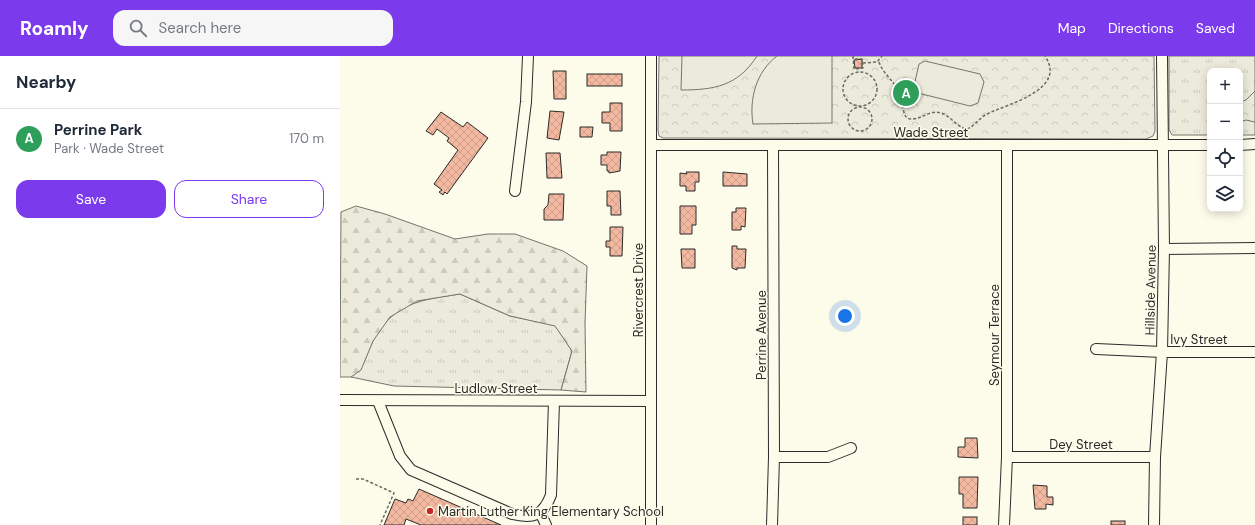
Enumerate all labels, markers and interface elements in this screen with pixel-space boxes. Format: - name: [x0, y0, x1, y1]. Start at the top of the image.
- search box: [113, 10, 393, 46]
- text: Roamly: [20, 16, 89, 41]
- icon: search: [127, 17, 149, 39]
- text: Search here: [159, 18, 241, 38]
- text: Map: [1058, 19, 1086, 37]
- text: Directions: [1108, 19, 1174, 37]
- text: Saved: [1196, 19, 1235, 37]
- map controls: [1207, 68, 1243, 212]
- button: +: [1207, 68, 1243, 104]
- text: Nearby: [16, 71, 76, 93]
- pin: A: [893, 78, 919, 108]
- button: −: [1207, 104, 1243, 140]
- text: Perrine Park: [54, 120, 142, 140]
- street label: Wade Street: [894, 124, 968, 141]
- text: A: [24, 130, 34, 147]
- text: 170 m: [289, 130, 324, 147]
- text: Park · Wade Street: [54, 140, 164, 157]
- button: locate: [1207, 140, 1243, 176]
- button: layers: [1207, 176, 1243, 212]
- button: Save: [16, 180, 166, 218]
- button: Share: [174, 180, 324, 218]
- street label: Rivercrest Drive: [630, 243, 647, 337]
- street label: Hillside Avenue: [1141, 245, 1160, 335]
- street label: Seymour Terrace: [986, 284, 1003, 386]
- street label: Perrine Avenue: [753, 290, 770, 380]
- your location: [835, 306, 855, 326]
- street label: Ivy Street: [1170, 331, 1228, 348]
- street label: Ludlow Street: [454, 380, 538, 397]
- street label: Dey Street: [1049, 436, 1113, 453]
- place label: Martin Luther King Elementary School: [438, 503, 664, 520]
- marker: Martin Luther King Elementary School: [425, 506, 435, 516]

